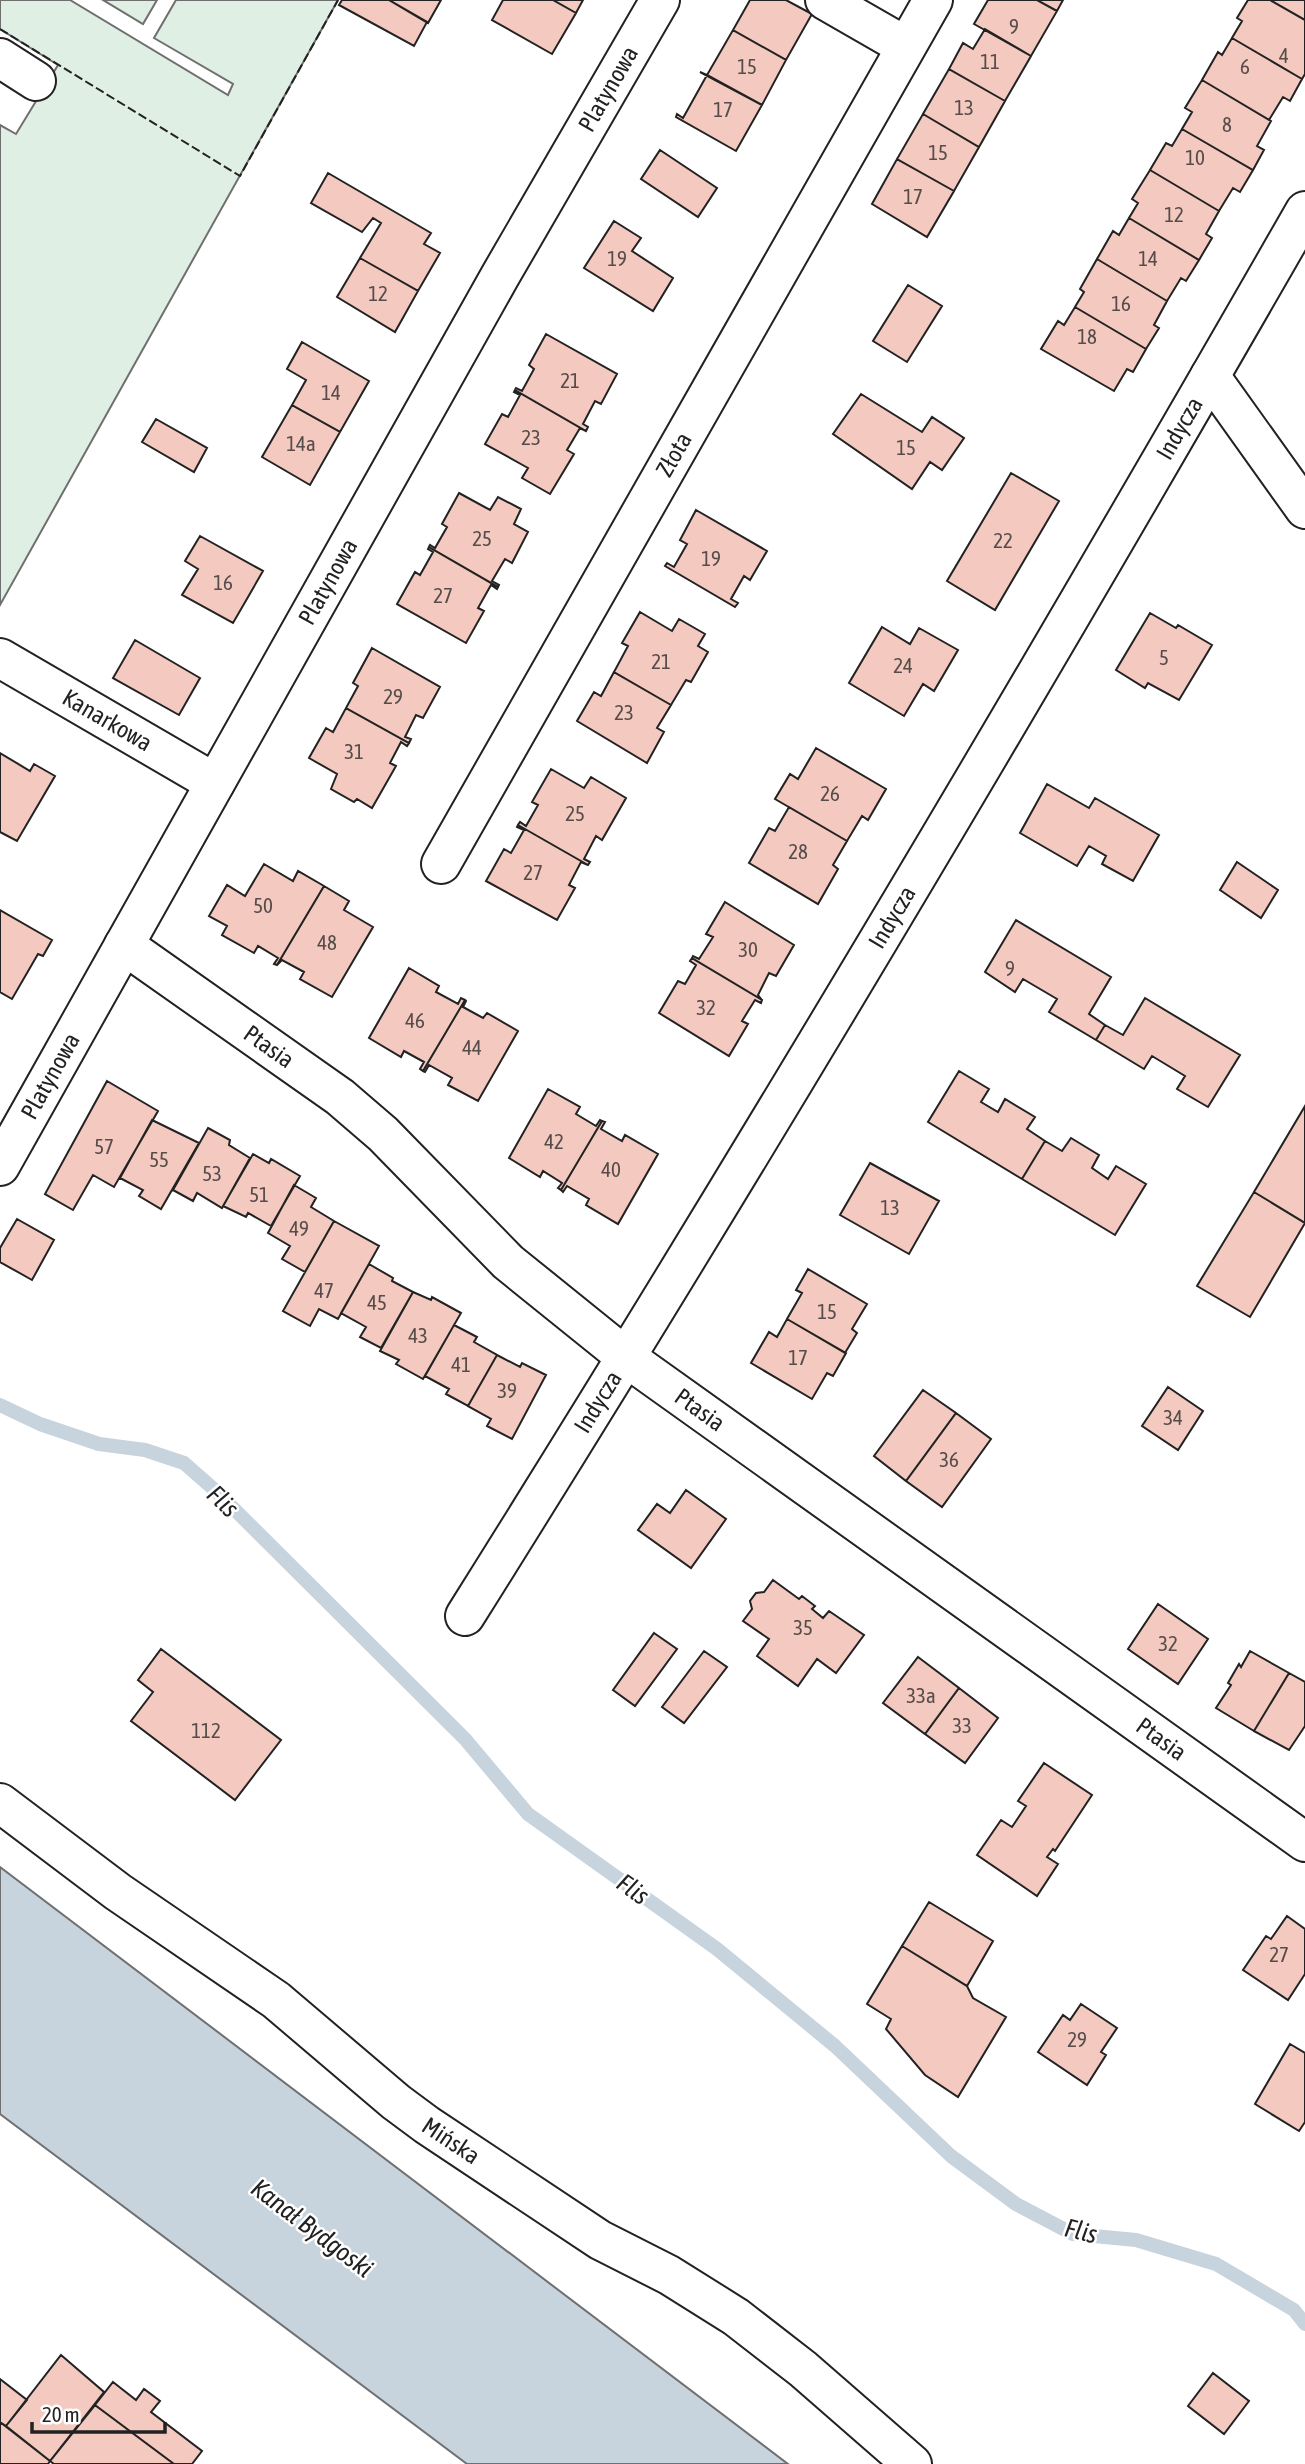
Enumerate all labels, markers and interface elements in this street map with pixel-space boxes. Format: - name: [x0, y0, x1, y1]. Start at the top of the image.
- house number: 9: [1009, 14, 1019, 38]
- street label: Platynowa: [573, 41, 643, 136]
- house number: 4: [1279, 43, 1289, 67]
- house number: 11: [980, 49, 1000, 73]
- house number: 15: [737, 54, 757, 78]
- house number: 6: [1240, 54, 1250, 78]
- house number: 13: [954, 95, 974, 119]
- house number: 17: [713, 97, 733, 121]
- house number: 8: [1222, 112, 1232, 136]
- house number: 15: [928, 140, 948, 164]
- house number: 10: [1185, 145, 1205, 169]
- house number: 17: [903, 184, 923, 208]
- house number: 12: [1164, 202, 1184, 226]
- house number: 19: [607, 246, 627, 270]
- house number: 14: [1138, 246, 1158, 270]
- house number: 12: [368, 281, 388, 305]
- house number: 16: [1111, 291, 1131, 315]
- house number: 18: [1077, 324, 1097, 348]
- house number: 21: [560, 368, 580, 392]
- house number: 14: [321, 380, 341, 404]
- street label: Indycza: [1151, 392, 1208, 464]
- house number: 23: [521, 425, 541, 449]
- street label: Złota: [650, 428, 697, 481]
- house number: 14a: [286, 431, 316, 455]
- house number: 15: [896, 435, 916, 459]
- house number: 25: [472, 526, 492, 550]
- house number: 22: [993, 528, 1013, 552]
- street label: Platynowa: [293, 534, 363, 629]
- house number: 19: [701, 546, 721, 570]
- house number: 16: [213, 570, 233, 594]
- house number: 27: [433, 583, 453, 607]
- house number: 5: [1159, 645, 1169, 669]
- house number: 21: [651, 649, 671, 673]
- house number: 24: [893, 653, 913, 677]
- street label: Kanarkowa: [58, 683, 157, 756]
- house number: 29: [383, 684, 403, 708]
- house number: 23: [614, 700, 634, 724]
- house number: 31: [344, 739, 364, 763]
- house number: 26: [820, 781, 840, 805]
- house number: 25: [565, 801, 585, 825]
- house number: 28: [788, 839, 808, 863]
- house number: 27: [523, 860, 543, 884]
- street label: Indycza: [863, 881, 921, 953]
- house number: 50: [253, 893, 273, 917]
- house number: 48: [317, 930, 337, 954]
- house number: 30: [738, 937, 758, 961]
- house number: 9: [1005, 956, 1015, 980]
- house number: 32: [696, 995, 716, 1019]
- house number: 46: [405, 1008, 425, 1032]
- street label: Ptasia: [239, 1020, 299, 1073]
- street label: Platynowa: [15, 1028, 85, 1124]
- house number: 44: [462, 1035, 482, 1059]
- house number: 42: [544, 1129, 564, 1153]
- house number: 57: [94, 1134, 114, 1158]
- house number: 55: [149, 1147, 169, 1171]
- house number: 40: [601, 1157, 621, 1181]
- house number: 53: [202, 1161, 222, 1185]
- house number: 51: [249, 1182, 269, 1206]
- house number: 13: [880, 1195, 900, 1219]
- house number: 49: [289, 1216, 309, 1240]
- house number: 47: [314, 1278, 334, 1302]
- house number: 45: [367, 1290, 387, 1314]
- house number: 15: [817, 1299, 837, 1323]
- house number: 43: [408, 1323, 428, 1347]
- house number: 17: [788, 1345, 808, 1369]
- house number: 41: [451, 1352, 471, 1376]
- street label: Indycza: [569, 1366, 627, 1438]
- house number: 39: [497, 1378, 517, 1402]
- street label: Ptasia: [670, 1383, 730, 1436]
- house number: 34: [1163, 1405, 1183, 1429]
- house number: 36: [939, 1447, 959, 1471]
- water label: Flis: [201, 1479, 245, 1523]
- house number: 35: [793, 1615, 813, 1639]
- house number: 32: [1158, 1631, 1178, 1655]
- house number: 33a: [906, 1683, 936, 1707]
- street label: Ptasia: [1131, 1712, 1192, 1766]
- house number: 33: [952, 1713, 972, 1737]
- house number: 112: [191, 1718, 221, 1742]
- water label: Flis: [611, 1867, 655, 1911]
- house number: 27: [1269, 1942, 1289, 1966]
- house number: 29: [1067, 2027, 1087, 2051]
- street label: Mińska: [417, 2112, 485, 2169]
- water label: Kanał Bydgoski: [245, 2173, 379, 2283]
- water label: Flis: [1062, 2213, 1100, 2249]
- scale bar: [32, 2390, 164, 2434]
- text: 20 m: [42, 2402, 80, 2426]

